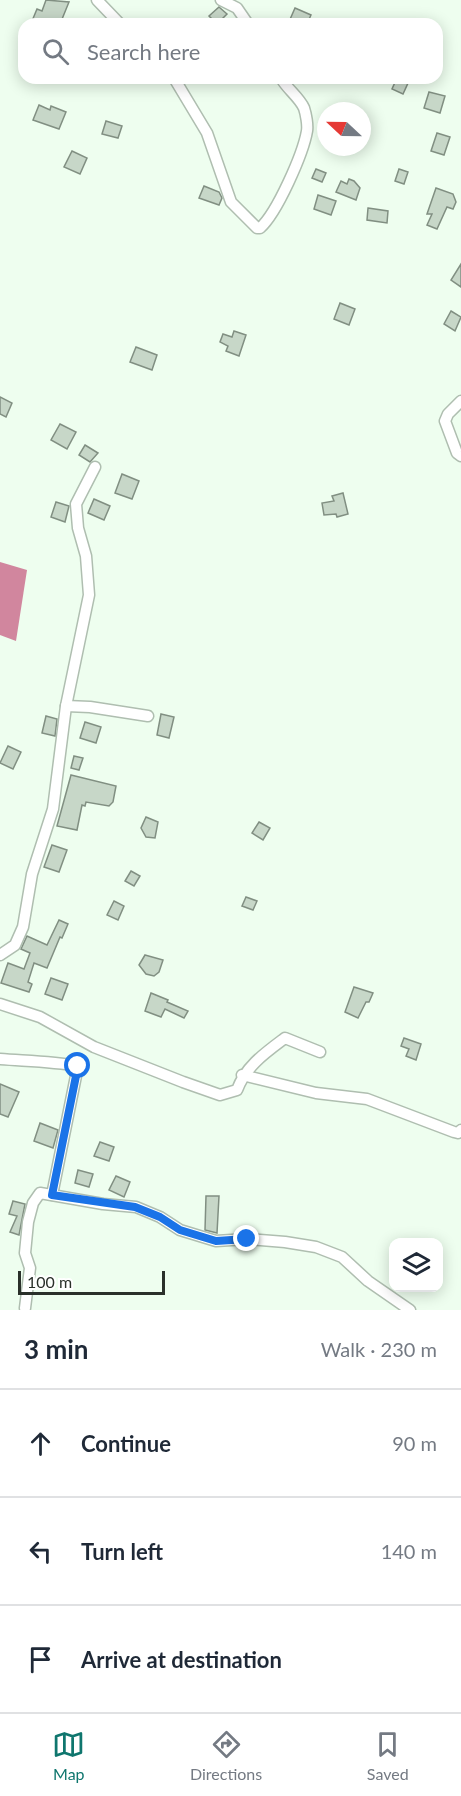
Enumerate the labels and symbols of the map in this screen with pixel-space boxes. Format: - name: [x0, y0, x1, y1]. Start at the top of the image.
- north arrow: [317, 102, 371, 156]
- route start: [64, 1052, 90, 1078]
- route end: [233, 1225, 259, 1251]
- scale bar: [18, 1268, 165, 1296]

